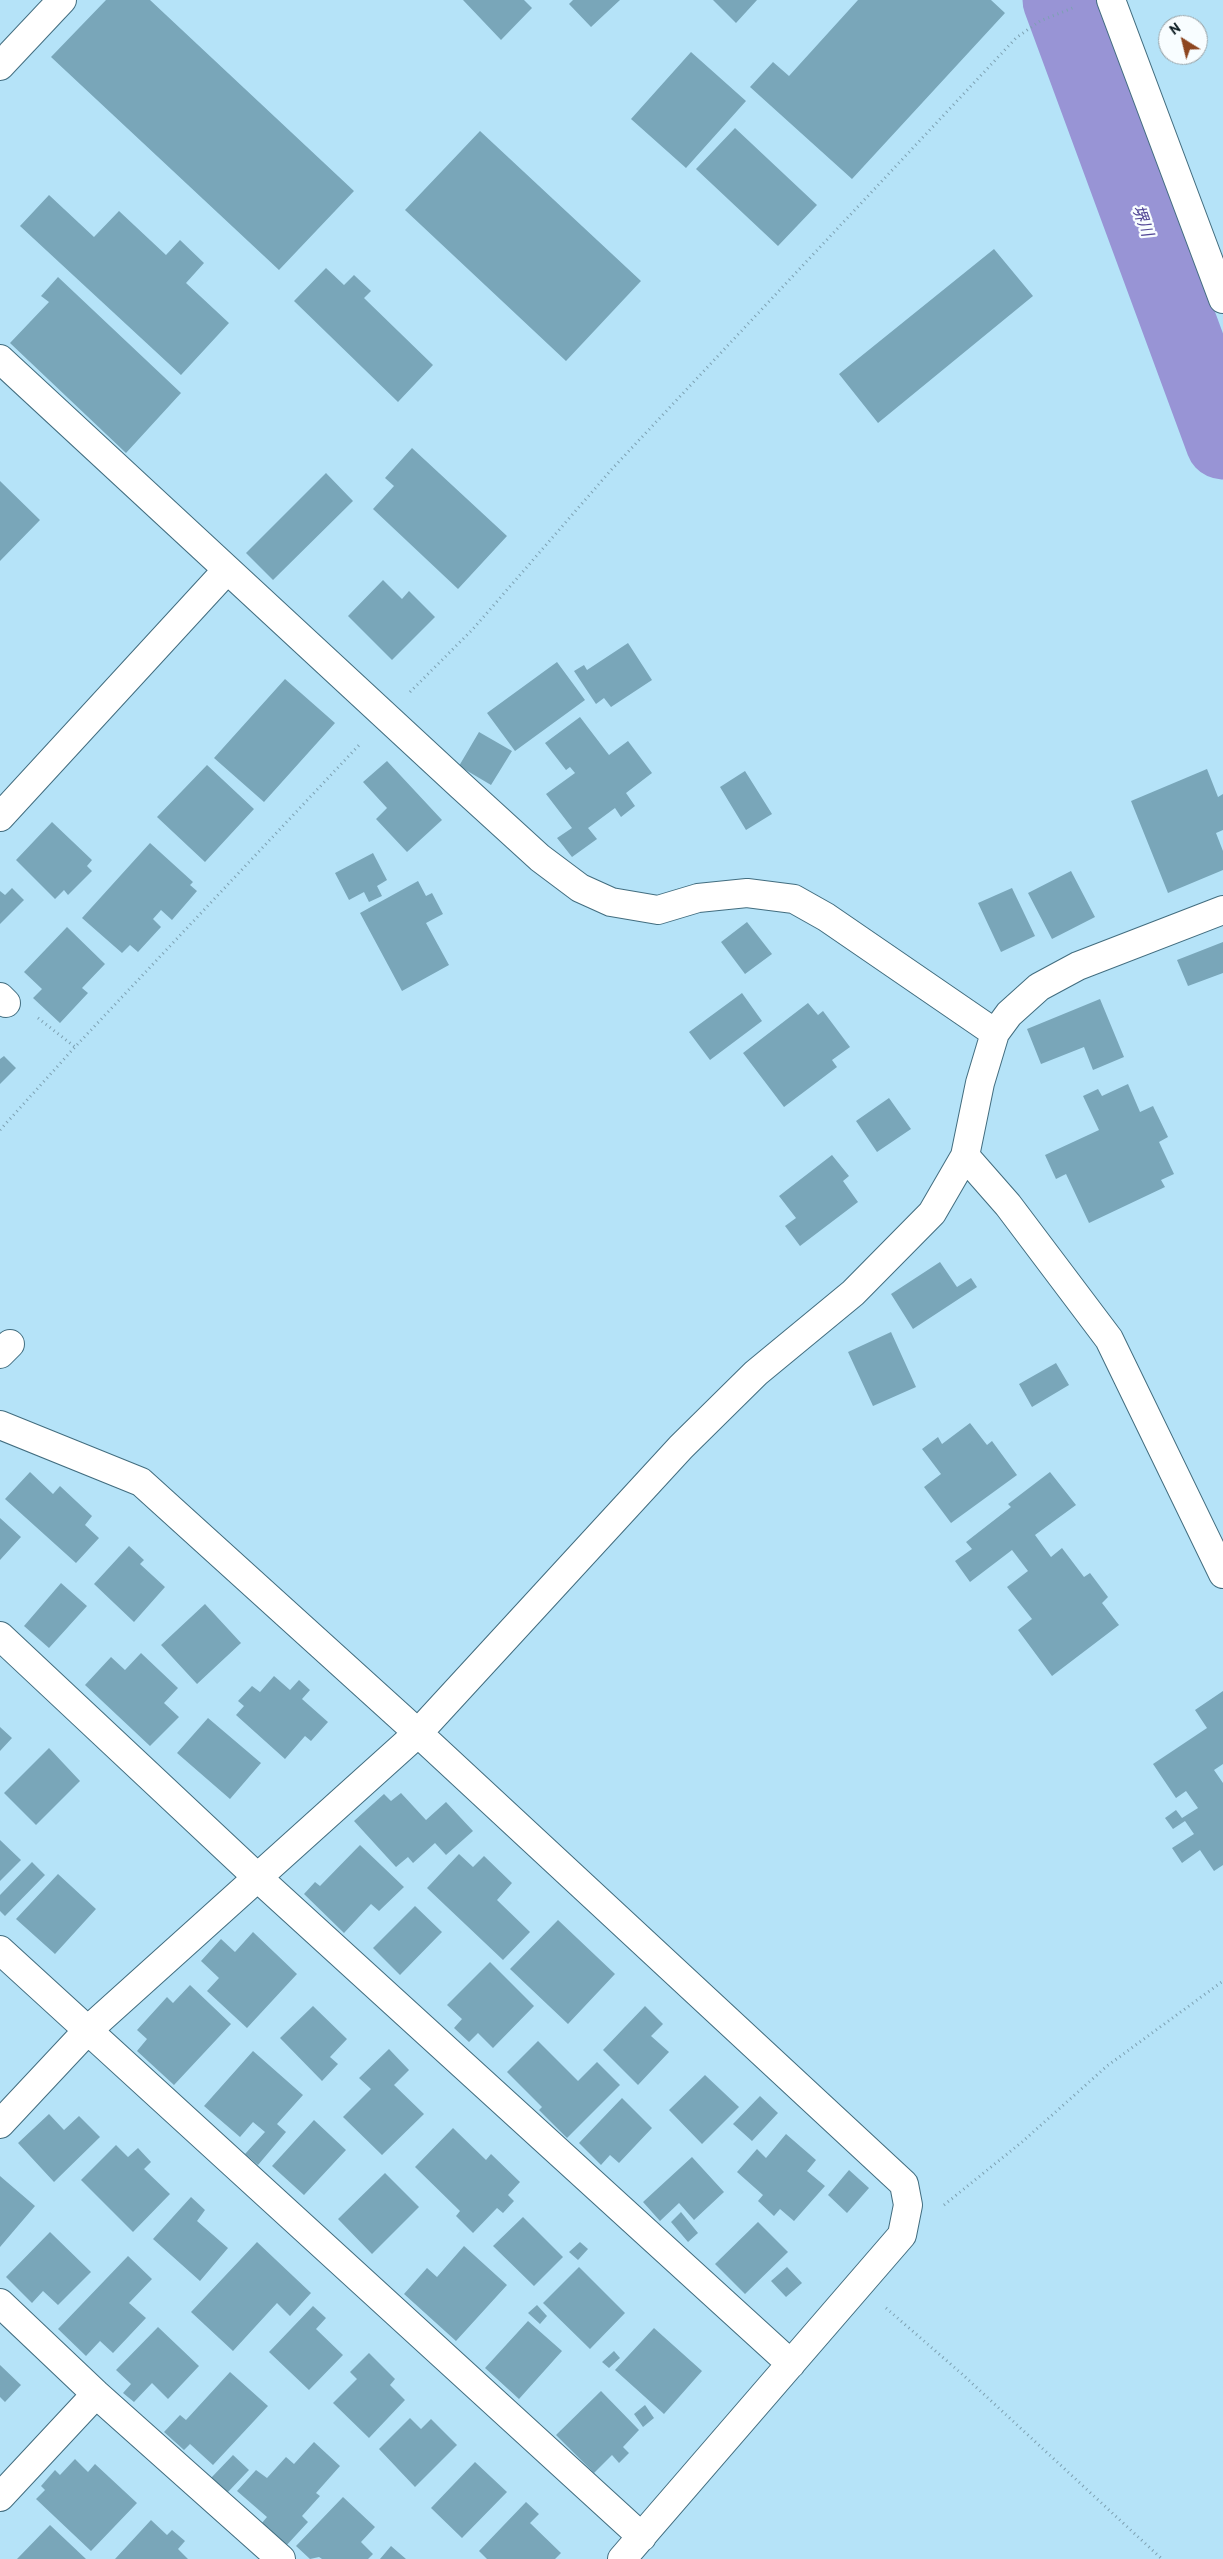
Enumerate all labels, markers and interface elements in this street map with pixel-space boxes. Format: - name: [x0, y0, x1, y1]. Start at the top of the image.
- north arrow: [1158, 15, 1208, 65]
- text: N: [1166, 19, 1184, 39]
- water label: 堺川: [1128, 203, 1156, 239]

